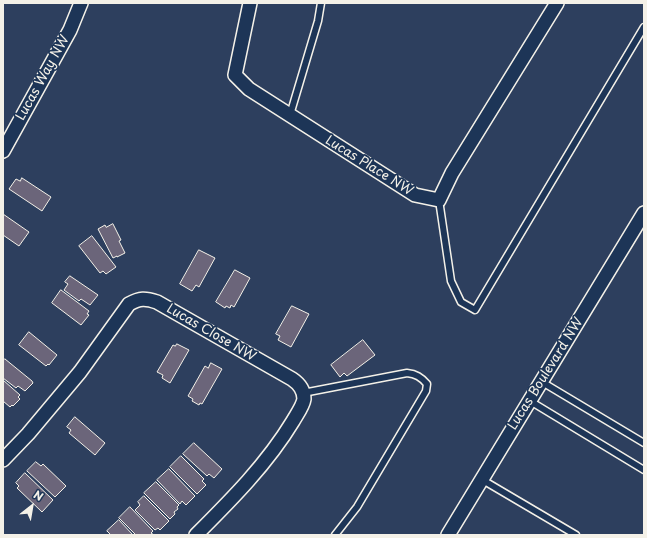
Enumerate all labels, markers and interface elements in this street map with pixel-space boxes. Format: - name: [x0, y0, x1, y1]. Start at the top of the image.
- street label: Lucas Way NW: [13, 33, 73, 123]
- street label: Lucas Place NW: [322, 133, 416, 199]
- street label: Lucas Close NW: [164, 301, 258, 365]
- street label: Lucas Boulevard NW: [505, 315, 587, 433]
- north arrow: [12, 486, 52, 526]
- text: N: [30, 486, 47, 505]

